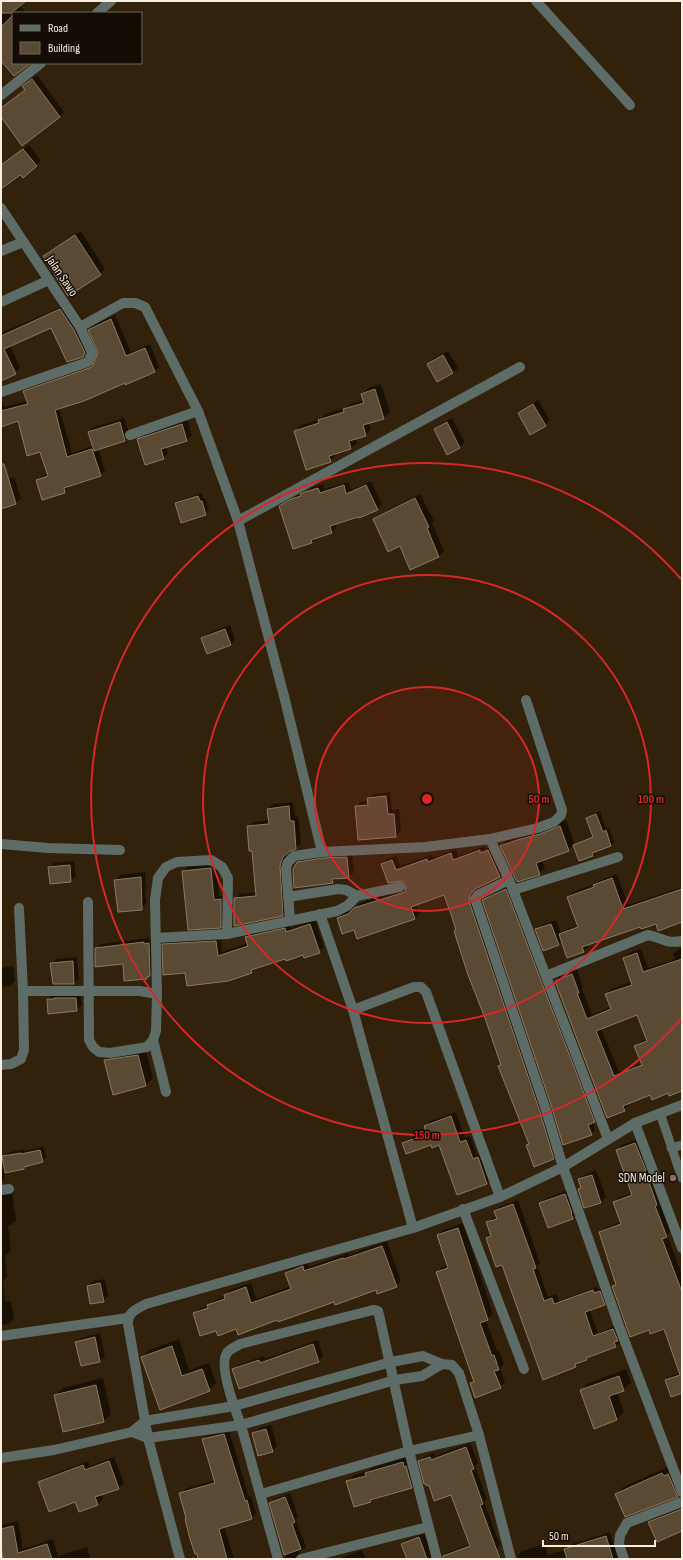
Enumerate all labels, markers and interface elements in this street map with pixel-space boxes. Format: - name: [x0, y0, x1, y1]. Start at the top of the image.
- legend: [12, 12, 142, 64]
- text: Road: [48, 21, 68, 36]
- text: Building: [48, 41, 80, 56]
- street label: Jalan Sawo: [42, 252, 81, 299]
- centre of rings: [420, 792, 434, 806]
- text: 50 m: [529, 792, 549, 807]
- text: 100 m: [638, 792, 664, 807]
- text: 150 m: [414, 1128, 440, 1143]
- place label: SDN Model: [618, 1170, 665, 1186]
- marker: SDN Model: [668, 1173, 678, 1183]
- scale bar: [543, 1522, 655, 1548]
- text: 50 m: [549, 1529, 569, 1544]

